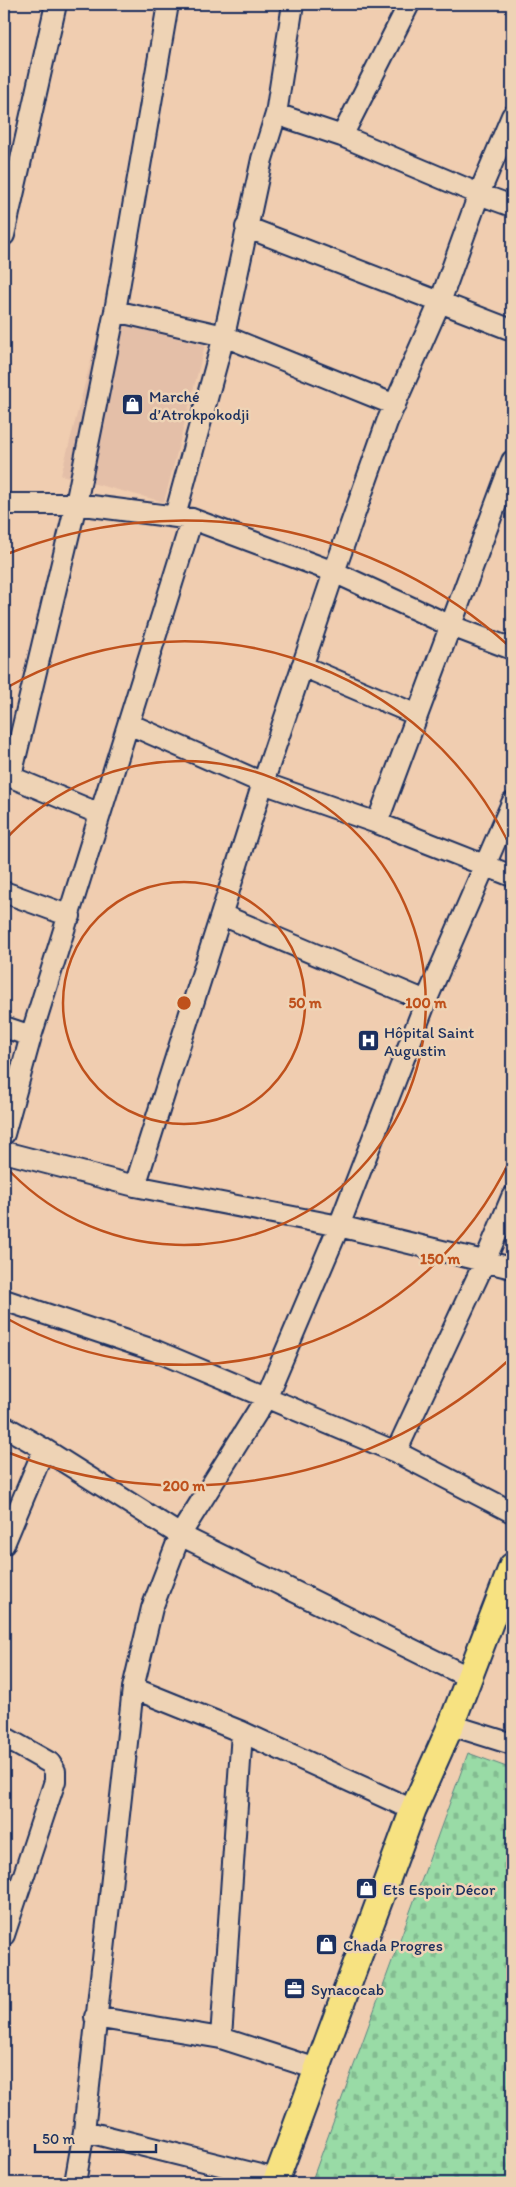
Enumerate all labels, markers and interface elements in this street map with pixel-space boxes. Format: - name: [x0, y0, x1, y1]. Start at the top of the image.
- place label: Marché d’Atrokpokodji: [149, 387, 249, 424]
- shop icon: Marché d’Atrokpokodji: [121, 393, 145, 417]
- centre of rings: [175, 994, 193, 1012]
- text: 50 m: [288, 994, 322, 1012]
- text: 100 m: [405, 994, 447, 1012]
- place label: Hôpital Saint Augustin: [384, 1023, 474, 1060]
- hospital icon: Hôpital Saint Augustin: [356, 1029, 380, 1053]
- text: 150 m: [420, 1250, 460, 1268]
- text: 200 m: [163, 1477, 206, 1495]
- shop icon: Ets Espoir Décor: [355, 1877, 379, 1901]
- place label: Ets Espoir Décor: [383, 1880, 496, 1899]
- shop icon: Chada Progres: [315, 1933, 339, 1957]
- place label: Chada Progres: [343, 1936, 443, 1955]
- office icon: Synacocab: [283, 1977, 307, 2001]
- place label: Synacocab: [311, 1980, 384, 1999]
- scale bar: [35, 2122, 156, 2154]
- text: 50 m: [42, 2130, 75, 2148]

